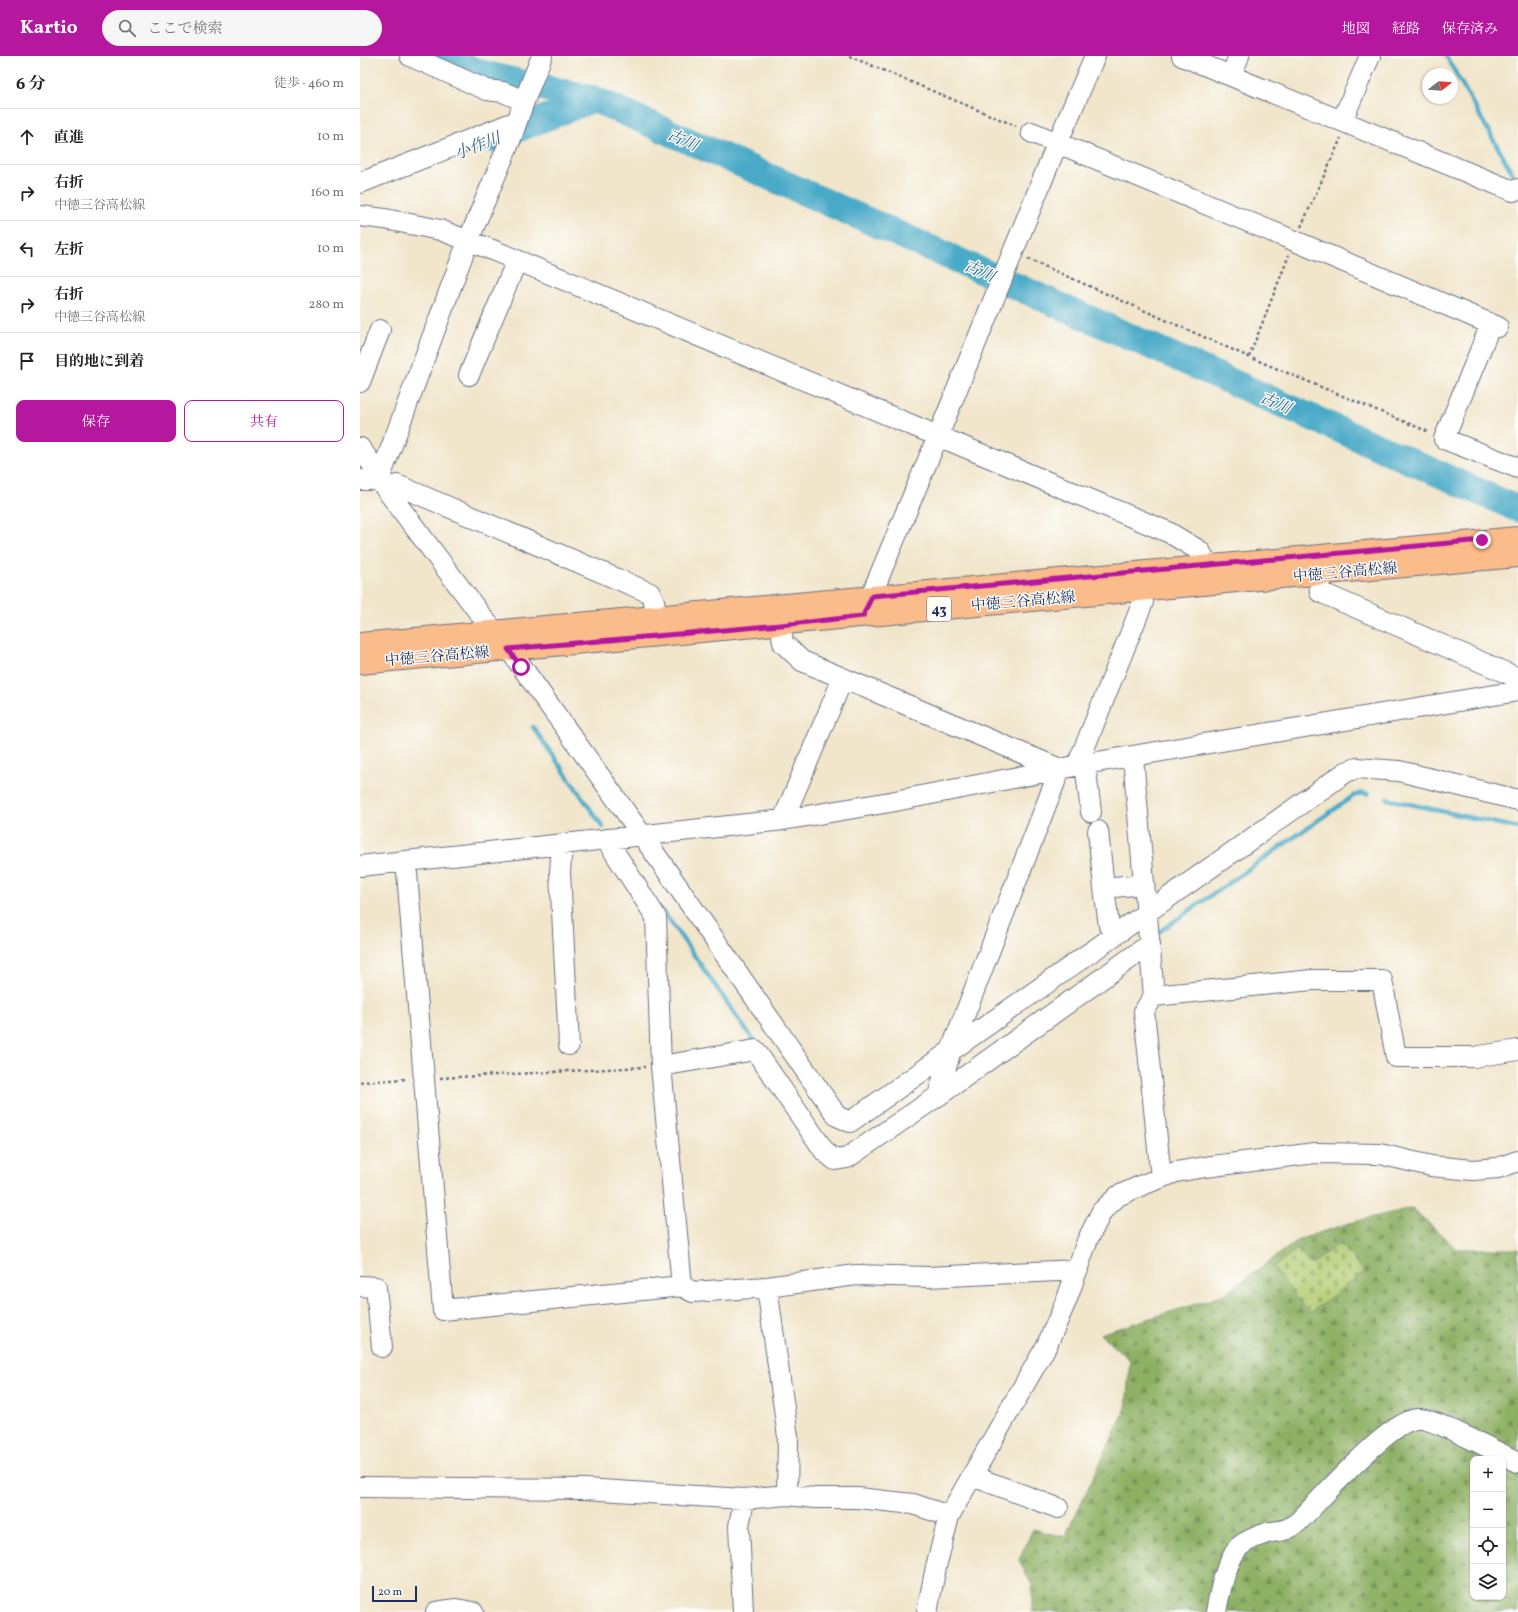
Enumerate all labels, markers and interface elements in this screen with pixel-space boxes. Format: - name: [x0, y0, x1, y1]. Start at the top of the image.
- search box: [102, 10, 382, 46]
- text: Kartio: [20, 15, 78, 41]
- icon: search: [116, 17, 138, 39]
- text: ここで検索: [148, 19, 223, 40]
- text: 地図: [1342, 20, 1370, 39]
- text: 経路: [1392, 20, 1420, 39]
- text: 保存済み: [1442, 20, 1498, 39]
- north arrow: [1422, 68, 1458, 104]
- text: 6 分: [16, 73, 46, 96]
- text: 徒歩 · 460 m: [274, 75, 344, 93]
- water label: 古川: [663, 124, 703, 158]
- icon: ahead: [16, 126, 38, 148]
- water label: 小作川: [451, 127, 506, 166]
- text: 直進: [54, 128, 84, 149]
- text: 10 m: [317, 128, 344, 146]
- text: 右折: [54, 173, 84, 194]
- icon: right: [16, 182, 38, 204]
- text: 160 m: [310, 184, 344, 202]
- text: 中徳三谷高松線: [54, 197, 145, 215]
- icon: left: [16, 238, 38, 260]
- text: 左折: [54, 240, 84, 261]
- text: 10 m: [317, 240, 344, 258]
- water label: 古川: [960, 255, 1000, 289]
- text: 右折: [54, 285, 84, 306]
- icon: right: [16, 294, 38, 316]
- text: 280 m: [308, 296, 344, 314]
- text: 中徳三谷高松線: [54, 309, 145, 327]
- icon: arrive: [16, 350, 38, 372]
- text: 目的地に到着: [54, 352, 144, 373]
- water label: 古川: [1256, 387, 1296, 421]
- button: 保存: [16, 400, 176, 442]
- button: 共有: [184, 400, 344, 442]
- route end: [1473, 531, 1491, 549]
- street label: 中徳三谷高松線: [1292, 558, 1398, 589]
- street label: 中徳三谷高松線: [970, 587, 1076, 618]
- road number: 43: [927, 597, 951, 621]
- street label: 中徳三谷高松線: [384, 642, 490, 673]
- route start: [512, 658, 530, 676]
- map controls: [1470, 1456, 1506, 1600]
- button: +: [1470, 1456, 1506, 1492]
- button: −: [1470, 1492, 1506, 1528]
- button: locate: [1470, 1528, 1506, 1564]
- button: layers: [1470, 1564, 1506, 1600]
- scale bar: [372, 1584, 417, 1603]
- text: 20 m: [378, 1585, 402, 1600]

